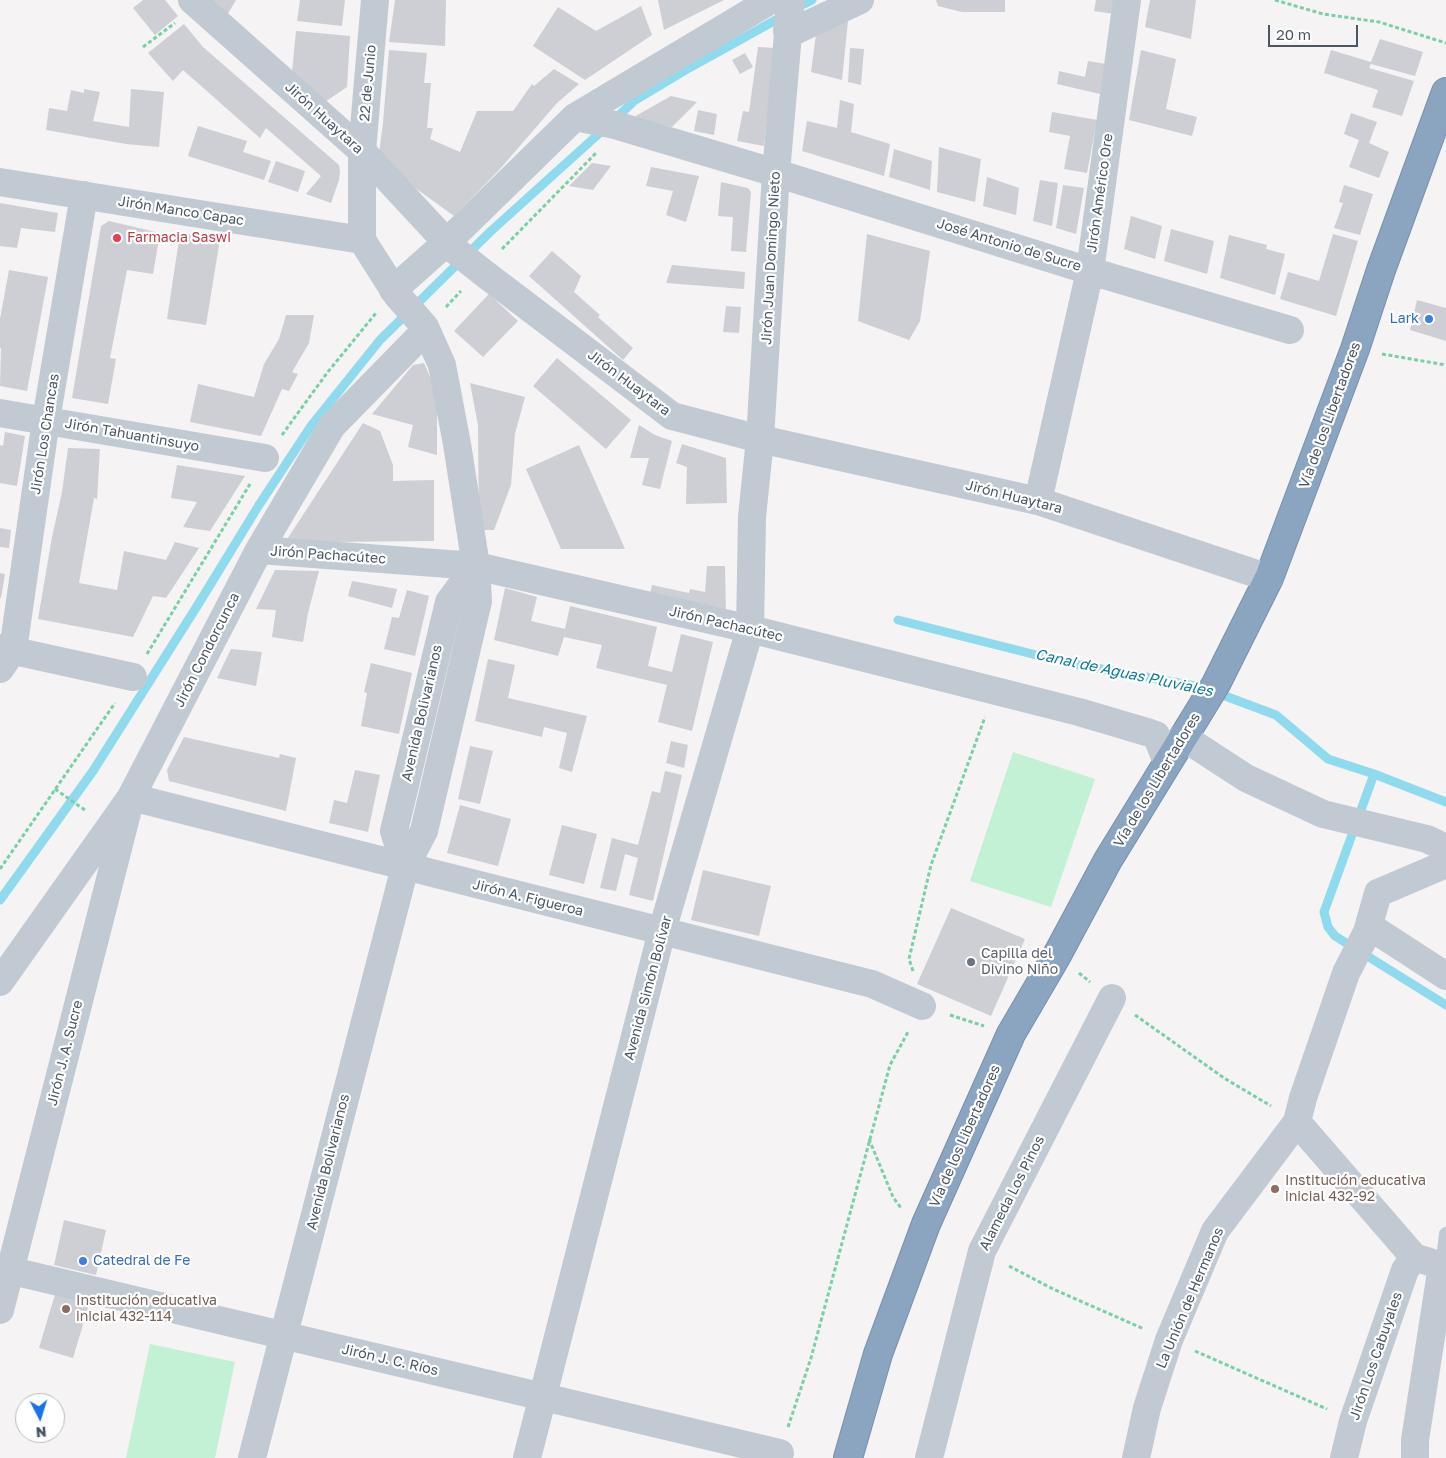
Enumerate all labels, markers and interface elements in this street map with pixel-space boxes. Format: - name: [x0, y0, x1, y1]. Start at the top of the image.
- scale bar: [1271, 15, 1361, 47]
- text: 20 m: [1276, 25, 1311, 43]
- street label: 22 de Junio: [356, 44, 380, 122]
- street label: Jirón Huaytara: [282, 79, 366, 157]
- street label: Jirón Américo Ore: [1083, 133, 1117, 253]
- street label: Jirón Juan Domingo Nieto: [758, 171, 784, 345]
- street label: Jirón Manco Capac: [117, 193, 245, 229]
- street label: José Antonio de Sucre: [935, 215, 1083, 275]
- place label: Farmacia Saswi: [127, 230, 231, 246]
- marker: Farmacia Saswi: [111, 232, 123, 244]
- place label: Lark: [1390, 311, 1419, 327]
- marker: Lark: [1423, 313, 1435, 325]
- street label: Vía de los Libertadores: [1296, 340, 1364, 490]
- street label: Jirón Huaytara: [584, 346, 674, 420]
- street label: Jirón Los Chancas: [27, 372, 63, 496]
- street label: Jirón Tahuantinsuyo: [64, 415, 200, 455]
- street label: Jirón Huaytara: [964, 477, 1064, 517]
- street label: Jirón Pachacútec: [270, 543, 386, 567]
- street label: Jirón Condorcunca: [171, 590, 243, 710]
- street label: Jirón Pachacútec: [668, 603, 784, 645]
- street label: Avenida Bolivarianos: [398, 643, 446, 783]
- water label: Canal de Aguas Pluviales: [1034, 645, 1214, 701]
- street label: Vía de los Libertadores: [1110, 710, 1204, 850]
- street label: Jirón A. Figueroa: [471, 876, 585, 920]
- street label: Avenida Simón Bolívar: [621, 914, 675, 1062]
- place label: Capilla del Divino Niño: [981, 946, 1058, 979]
- marker: Capilla del Divino Niño: [965, 956, 977, 968]
- street label: Jirón J. A. Sucre: [44, 999, 86, 1107]
- street label: Vía de los Libertadores: [926, 1062, 1004, 1210]
- street label: Avenida Bolivarianos: [303, 1092, 353, 1232]
- street label: Alameda Los Pinos: [976, 1133, 1048, 1253]
- place label: Institución educativa inicial 432-92: [1285, 1173, 1426, 1206]
- marker: Institución educativa inicial 432-92: [1269, 1183, 1281, 1195]
- street label: La Unión de Hermanos: [1153, 1225, 1227, 1371]
- place label: Catedral de Fe: [93, 1253, 190, 1269]
- marker: Catedral de Fe: [77, 1255, 89, 1267]
- street label: Jirón Los Cabuyales: [1346, 1290, 1406, 1422]
- place label: Institución educativa inicial 432-114: [76, 1293, 217, 1325]
- marker: Institución educativa inicial 432-114: [60, 1303, 72, 1315]
- street label: Jirón J. C. Ríos: [340, 1341, 440, 1379]
- north arrow: [15, 1393, 65, 1443]
- text: N: [35, 1424, 47, 1441]

